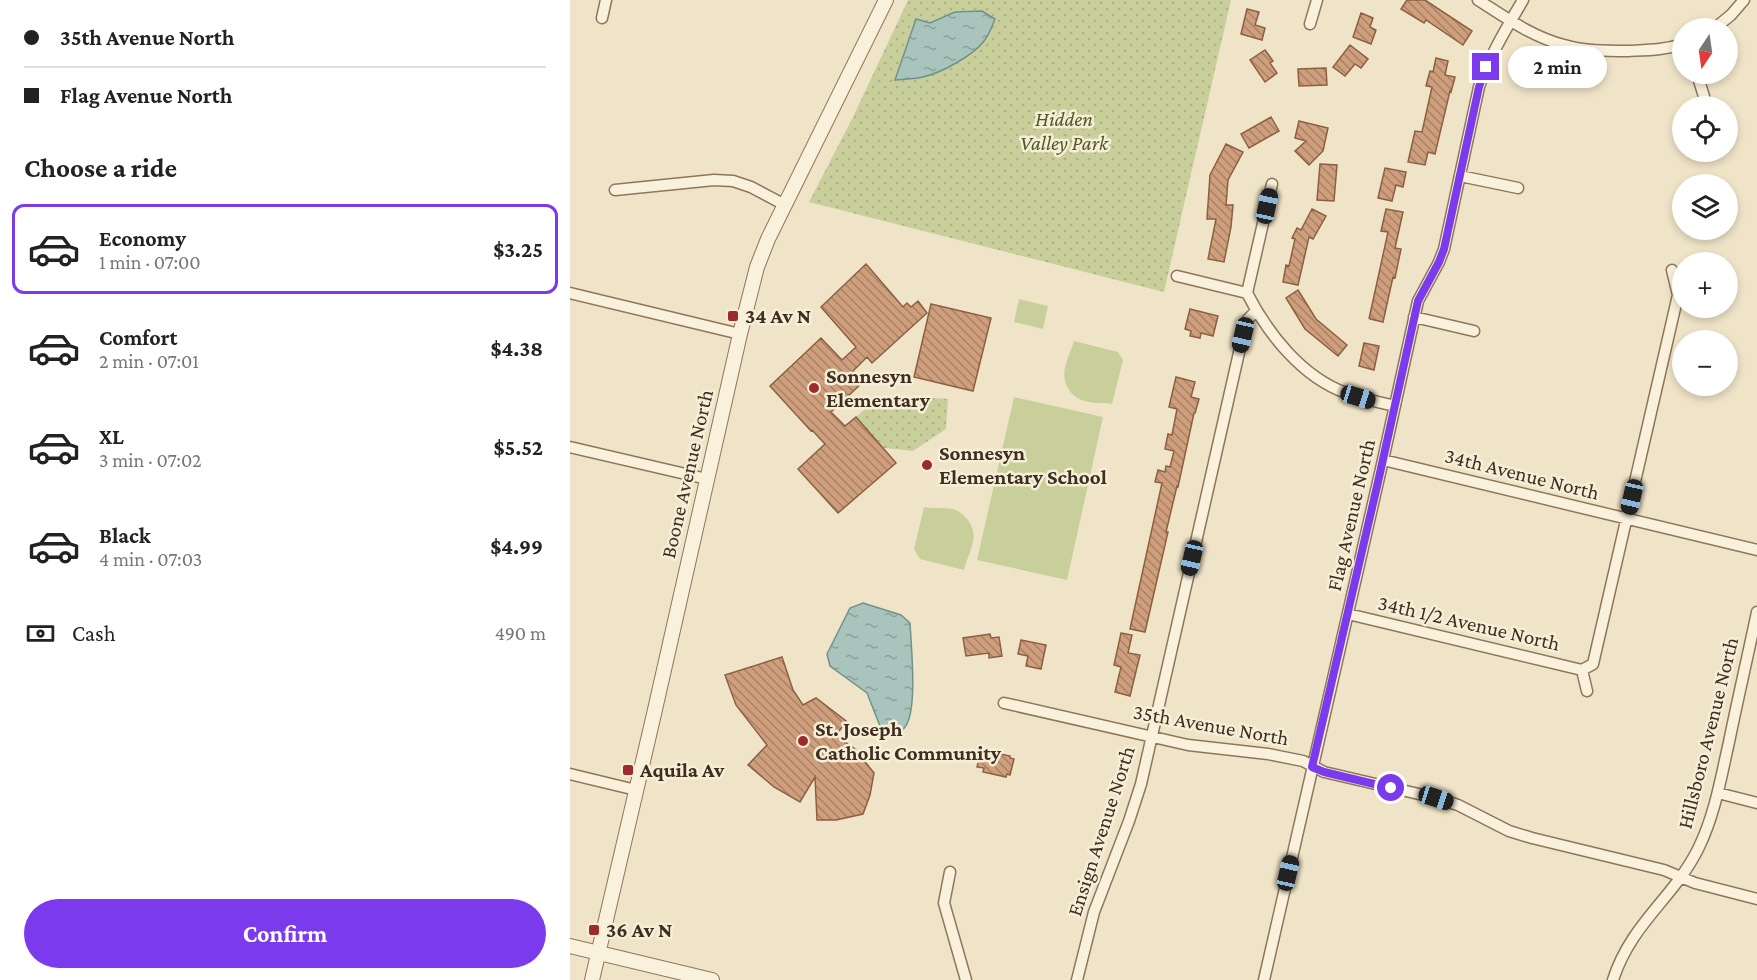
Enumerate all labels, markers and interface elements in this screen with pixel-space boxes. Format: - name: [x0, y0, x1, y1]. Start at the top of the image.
- north arrow: [1672, 18, 1738, 84]
- map controls: [1672, 18, 1738, 396]
- text: 35th Avenue North: [60, 25, 234, 50]
- callout: 2 min: [1507, 46, 1606, 88]
- route end: [1472, 53, 1499, 80]
- text: 2 min: [1533, 56, 1582, 78]
- text: Flag Avenue North: [60, 83, 232, 108]
- button: locate: [1672, 96, 1738, 162]
- park label: Hidden Valley Park: [1020, 107, 1109, 155]
- text: Choose a ride: [24, 153, 177, 183]
- button: layers: [1672, 174, 1738, 240]
- car: [1254, 187, 1280, 225]
- icon: car: [27, 222, 81, 276]
- text: Economy: [99, 226, 186, 251]
- text: $3.25: [493, 237, 543, 262]
- text: 1 min · 07:00: [99, 251, 201, 273]
- button: +: [1672, 252, 1738, 318]
- place label: 34 Av N: [745, 304, 811, 328]
- marker: 34 Av N: [726, 309, 740, 323]
- car: [1230, 315, 1256, 355]
- icon: car: [27, 321, 81, 375]
- text: Comfort: [99, 325, 177, 350]
- button: −: [1672, 330, 1738, 396]
- text: $4.38: [490, 336, 543, 361]
- text: 2 min · 07:01: [99, 350, 199, 372]
- place label: Sonnesyn Elementary: [826, 364, 931, 412]
- marker: Sonnesyn Elementary: [807, 381, 821, 395]
- car: [1338, 383, 1378, 411]
- street label: Boone Avenue North: [656, 387, 718, 561]
- icon: car: [27, 420, 81, 474]
- text: XL: [99, 424, 124, 449]
- text: $5.52: [494, 435, 543, 460]
- street label: Flag Avenue North: [1322, 437, 1380, 593]
- place label: Sonnesyn Elementary School: [939, 441, 1107, 489]
- street label: 34th Avenue North: [1442, 443, 1602, 505]
- text: 3 min · 07:02: [99, 449, 202, 471]
- marker: Sonnesyn Elementary School: [920, 458, 934, 472]
- car: [1619, 477, 1645, 517]
- icon: car: [27, 519, 81, 573]
- text: Black: [99, 523, 151, 548]
- text: $4.99: [490, 534, 543, 559]
- car: [1179, 538, 1205, 578]
- text: 4 min · 07:03: [99, 548, 202, 570]
- street label: 34th 1/2 Avenue North: [1376, 590, 1562, 656]
- icon: cash: [24, 617, 57, 650]
- text: Cash: [72, 621, 116, 646]
- text: 490 m: [495, 622, 546, 644]
- street label: Hillsboro Avenue North: [1673, 635, 1743, 831]
- street label: 35th Avenue North: [1131, 700, 1291, 750]
- place label: St. Joseph Catholic Community: [815, 717, 1002, 765]
- marker: St. Joseph Catholic Community: [796, 734, 810, 748]
- street label: Ensign Avenue North: [1062, 743, 1140, 919]
- place label: Aquila Av: [639, 758, 725, 782]
- marker: Aquila Av: [621, 763, 635, 777]
- route start: [1377, 774, 1404, 801]
- car: [1416, 784, 1456, 812]
- car: [1275, 853, 1301, 893]
- button: Confirm: [24, 899, 546, 968]
- place label: 36 Av N: [606, 918, 672, 942]
- marker: 36 Av N: [587, 923, 601, 937]

